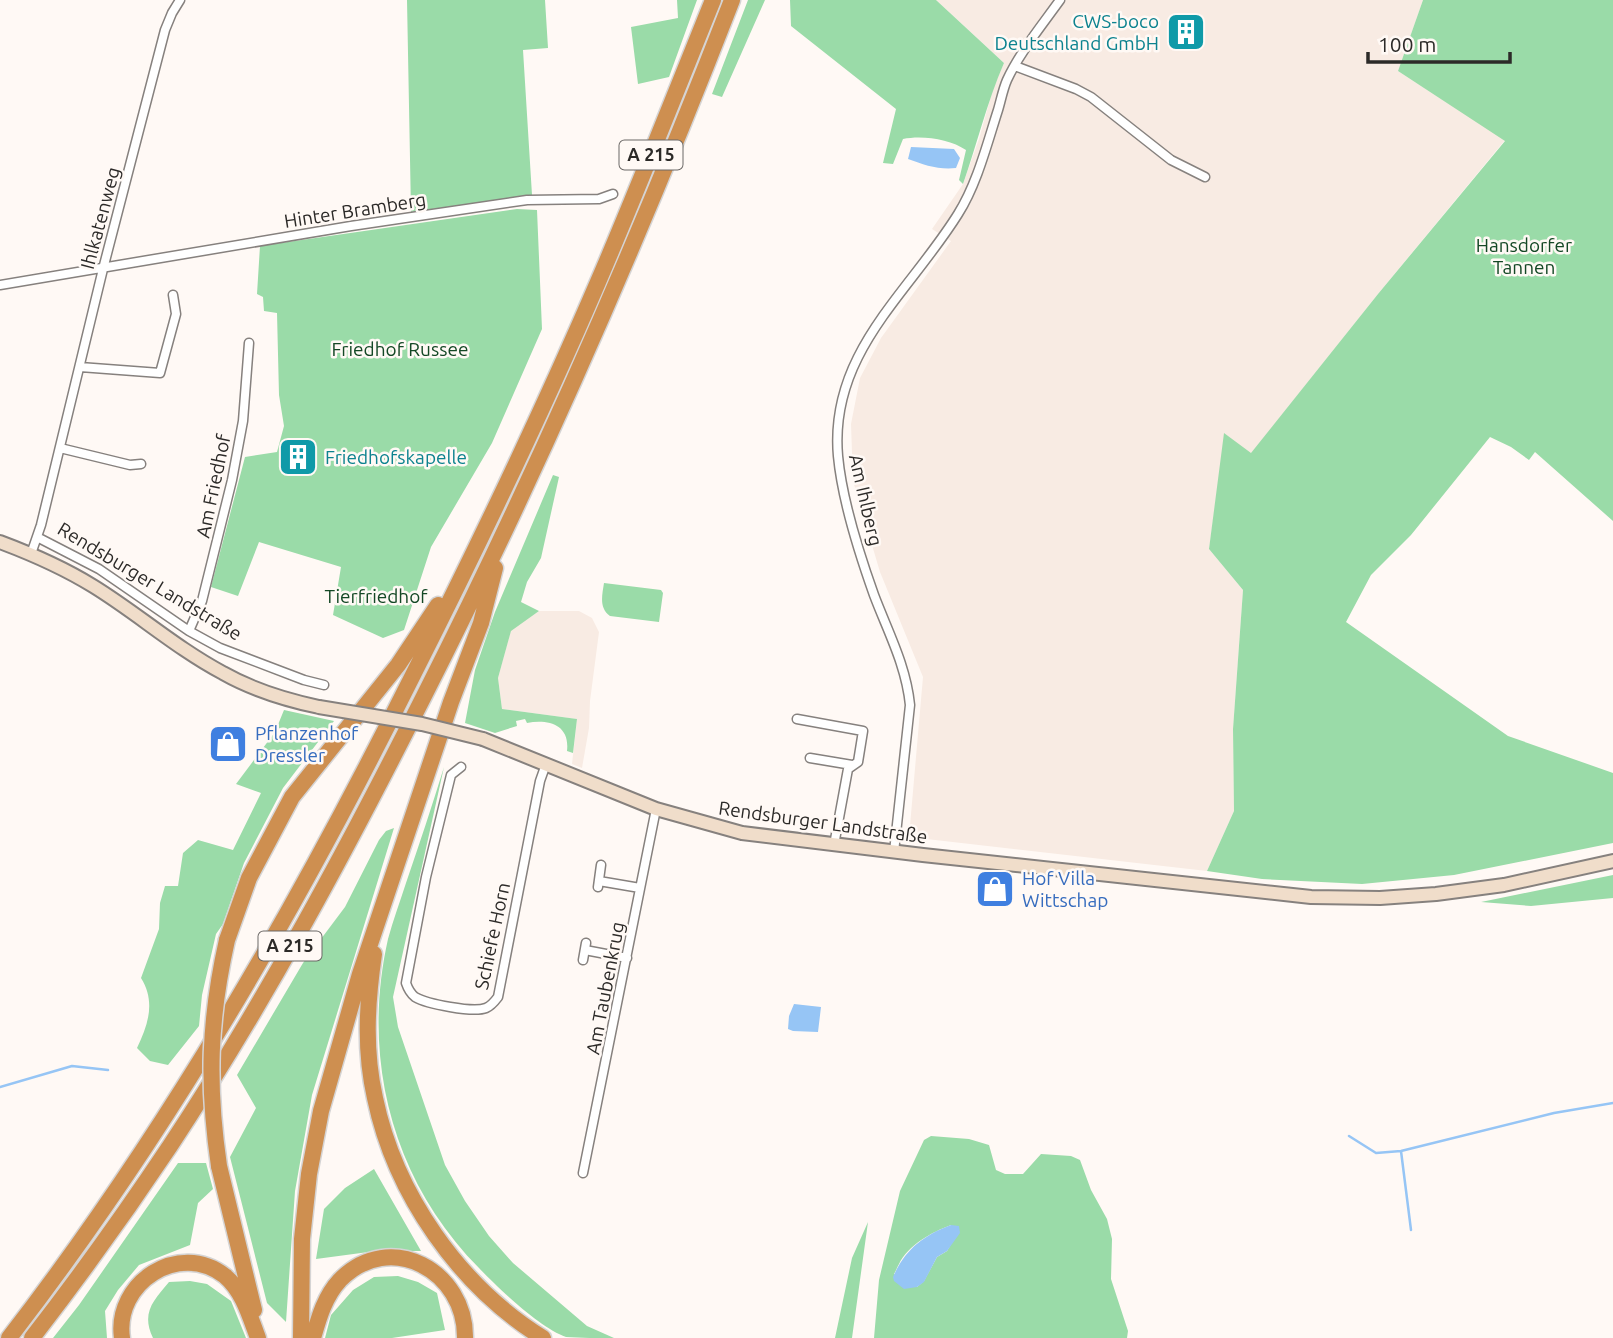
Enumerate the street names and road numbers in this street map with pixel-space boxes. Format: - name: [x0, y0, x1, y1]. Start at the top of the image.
- road number: A 215: [620, 140, 682, 170]
- street label: Ihlkatenweg: [76, 164, 124, 272]
- street label: Hinter Bramberg: [283, 188, 427, 232]
- street label: Am Friedhof: [191, 431, 235, 540]
- street label: Am Ihlberg: [845, 452, 887, 548]
- street label: Rendsburger Landstraße: [54, 517, 246, 645]
- street label: Rendsburger Landstraße: [717, 796, 929, 848]
- street label: Schiefe Horn: [470, 880, 514, 992]
- street label: Am Taubenkrug: [581, 920, 629, 1056]
- road number: A 215: [258, 931, 322, 960]

